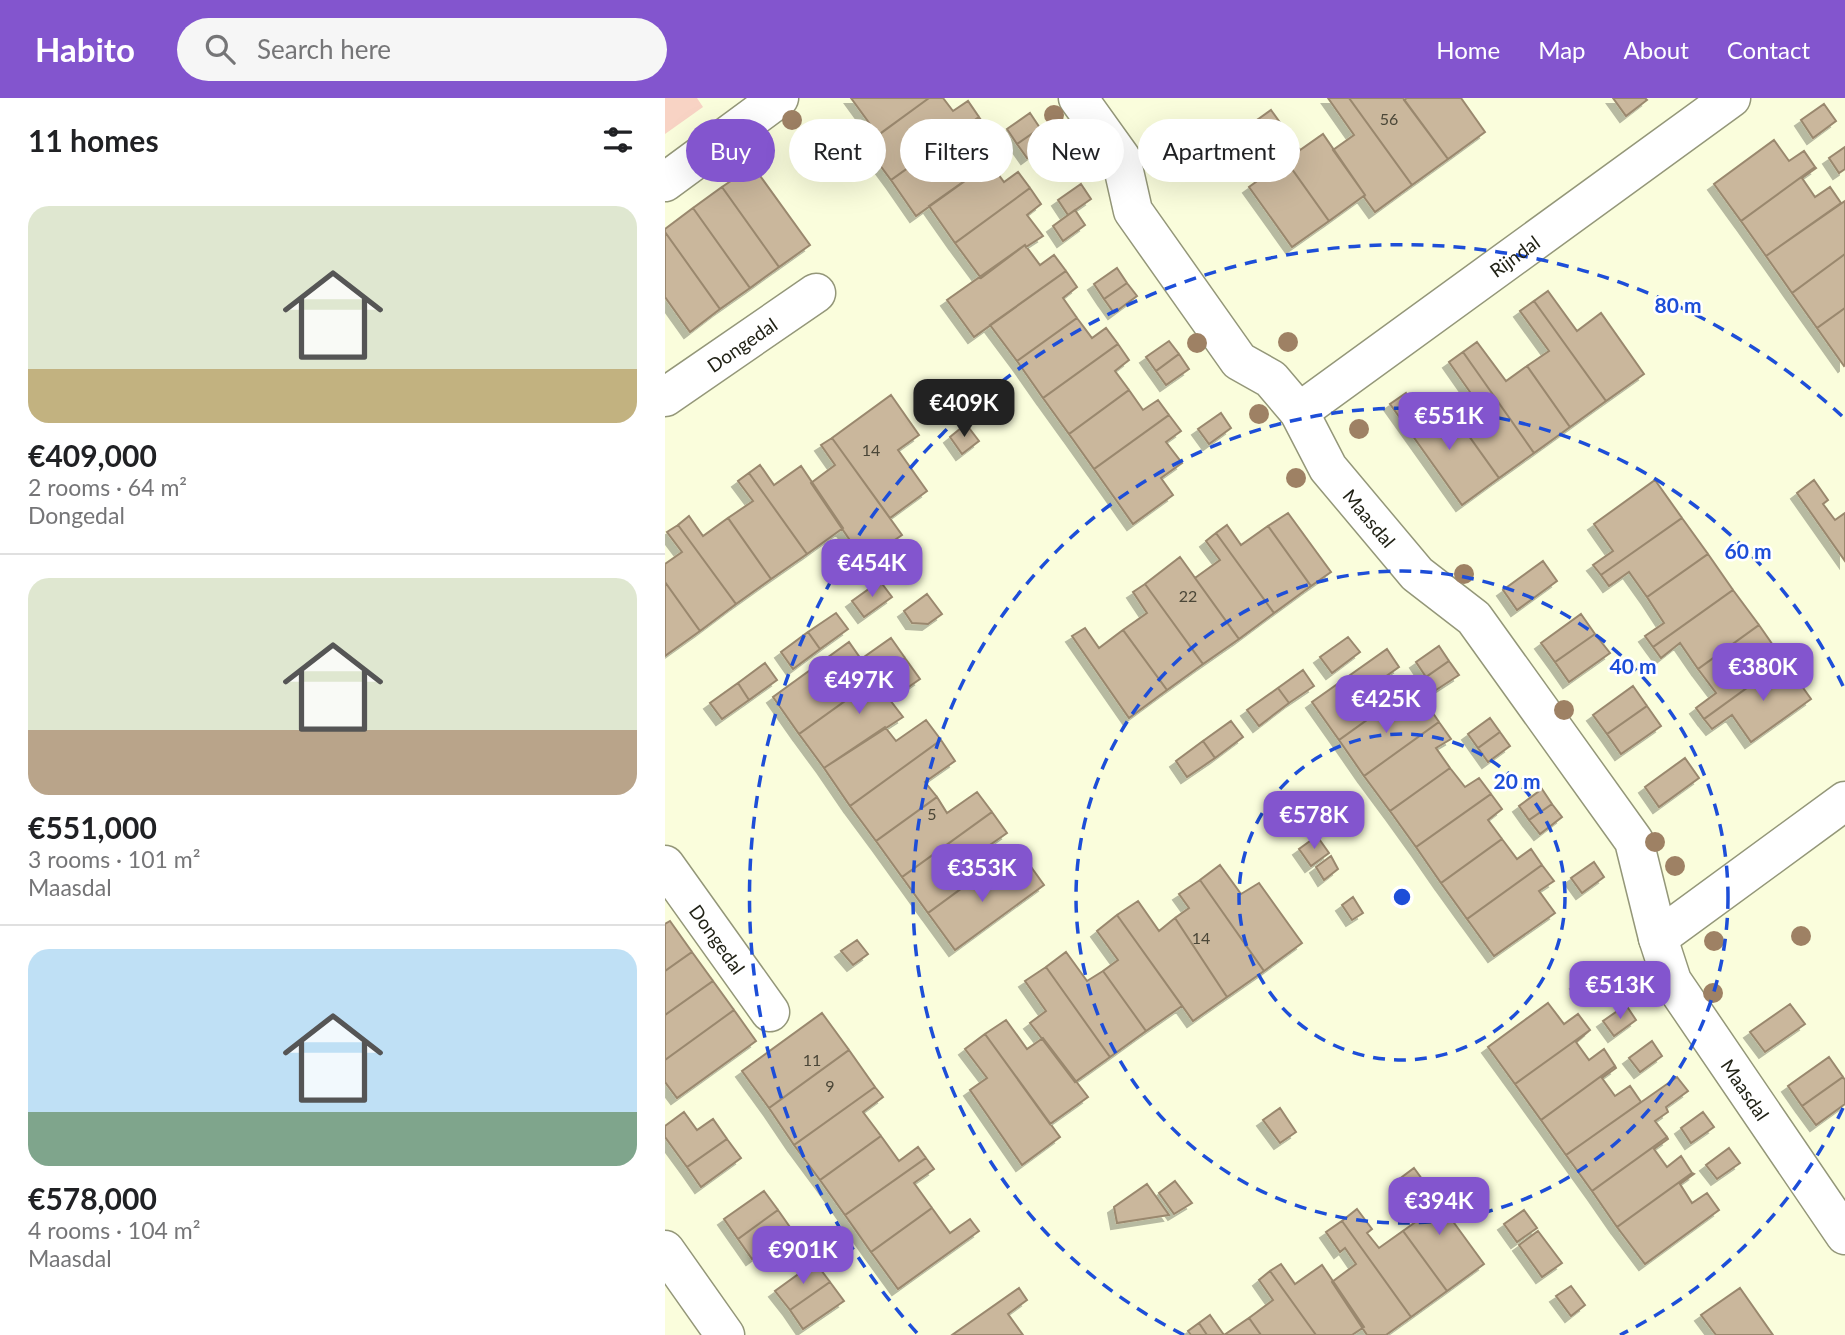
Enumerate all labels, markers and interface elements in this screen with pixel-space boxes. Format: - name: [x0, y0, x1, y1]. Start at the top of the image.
- search box: [177, 18, 667, 81]
- text: Habito: [35, 29, 135, 69]
- icon: search: [201, 30, 239, 68]
- text: Search here: [257, 33, 391, 65]
- text: Home: [1436, 35, 1500, 64]
- text: Map: [1538, 35, 1586, 64]
- text: About: [1624, 35, 1689, 64]
- text: Contact: [1727, 35, 1810, 64]
- house number: 56: [1380, 109, 1398, 128]
- chip: Buy: [686, 119, 775, 182]
- chip: Rent: [789, 119, 886, 182]
- chip: Filters: [900, 119, 1013, 182]
- chip: New: [1027, 119, 1124, 182]
- chip: Apartment: [1138, 119, 1300, 182]
- icon: filters: [599, 121, 637, 159]
- text: 11 homes: [28, 122, 159, 158]
- street label: Rijndal: [1485, 230, 1544, 281]
- icon: home: [270, 252, 396, 378]
- text: 80 m: [1654, 292, 1702, 317]
- street label: Dongedal: [702, 312, 781, 376]
- pin: €409K: [915, 380, 1013, 439]
- text: €409K: [929, 388, 999, 416]
- pin: €551K: [1400, 392, 1498, 452]
- text: €551K: [1414, 401, 1484, 429]
- text: €409,000: [28, 437, 157, 473]
- house number: 14: [862, 440, 880, 459]
- text: 2 rooms · 64 m²: [28, 473, 187, 501]
- street label: Maasdal: [1339, 484, 1401, 552]
- text: Dongedal: [28, 501, 125, 529]
- text: 60 m: [1724, 538, 1772, 563]
- pin: €454K: [823, 540, 921, 599]
- text: €454K: [837, 548, 907, 576]
- house number: 22: [1179, 586, 1197, 605]
- icon: home: [270, 624, 396, 750]
- pin: €380K: [1714, 644, 1812, 703]
- text: €380K: [1728, 652, 1798, 680]
- text: 40 m: [1609, 653, 1657, 678]
- pin: €497K: [810, 656, 908, 716]
- text: €497K: [824, 665, 894, 693]
- pin: €425K: [1337, 676, 1435, 735]
- text: €425K: [1351, 684, 1421, 712]
- text: 20 m: [1493, 768, 1541, 793]
- pin: €578K: [1265, 792, 1363, 851]
- text: €578K: [1279, 800, 1349, 828]
- house number: 5: [927, 804, 937, 823]
- text: €551,000: [28, 809, 157, 845]
- pin: €353K: [933, 844, 1031, 904]
- text: 3 rooms · 101 m²: [28, 845, 200, 873]
- text: €353K: [947, 853, 1017, 881]
- text: Maasdal: [28, 873, 112, 901]
- centre of rings: [1390, 885, 1414, 909]
- street label: Dongedal: [685, 900, 751, 978]
- house number: 14: [1192, 928, 1210, 947]
- pin: €513K: [1571, 962, 1669, 1021]
- text: €513K: [1585, 970, 1655, 998]
- icon: home: [270, 995, 396, 1121]
- house number: 11: [803, 1050, 821, 1069]
- street label: Maasdal: [1717, 1054, 1775, 1124]
- house number: 9: [825, 1076, 835, 1095]
- pin: €394K: [1390, 1178, 1488, 1237]
- text: €578,000: [28, 1180, 157, 1216]
- text: €394K: [1404, 1186, 1474, 1214]
- text: 4 rooms · 104 m²: [28, 1216, 200, 1244]
- pin: €901K: [754, 1226, 852, 1286]
- text: €901K: [768, 1235, 838, 1263]
- text: Maasdal: [28, 1244, 112, 1272]

